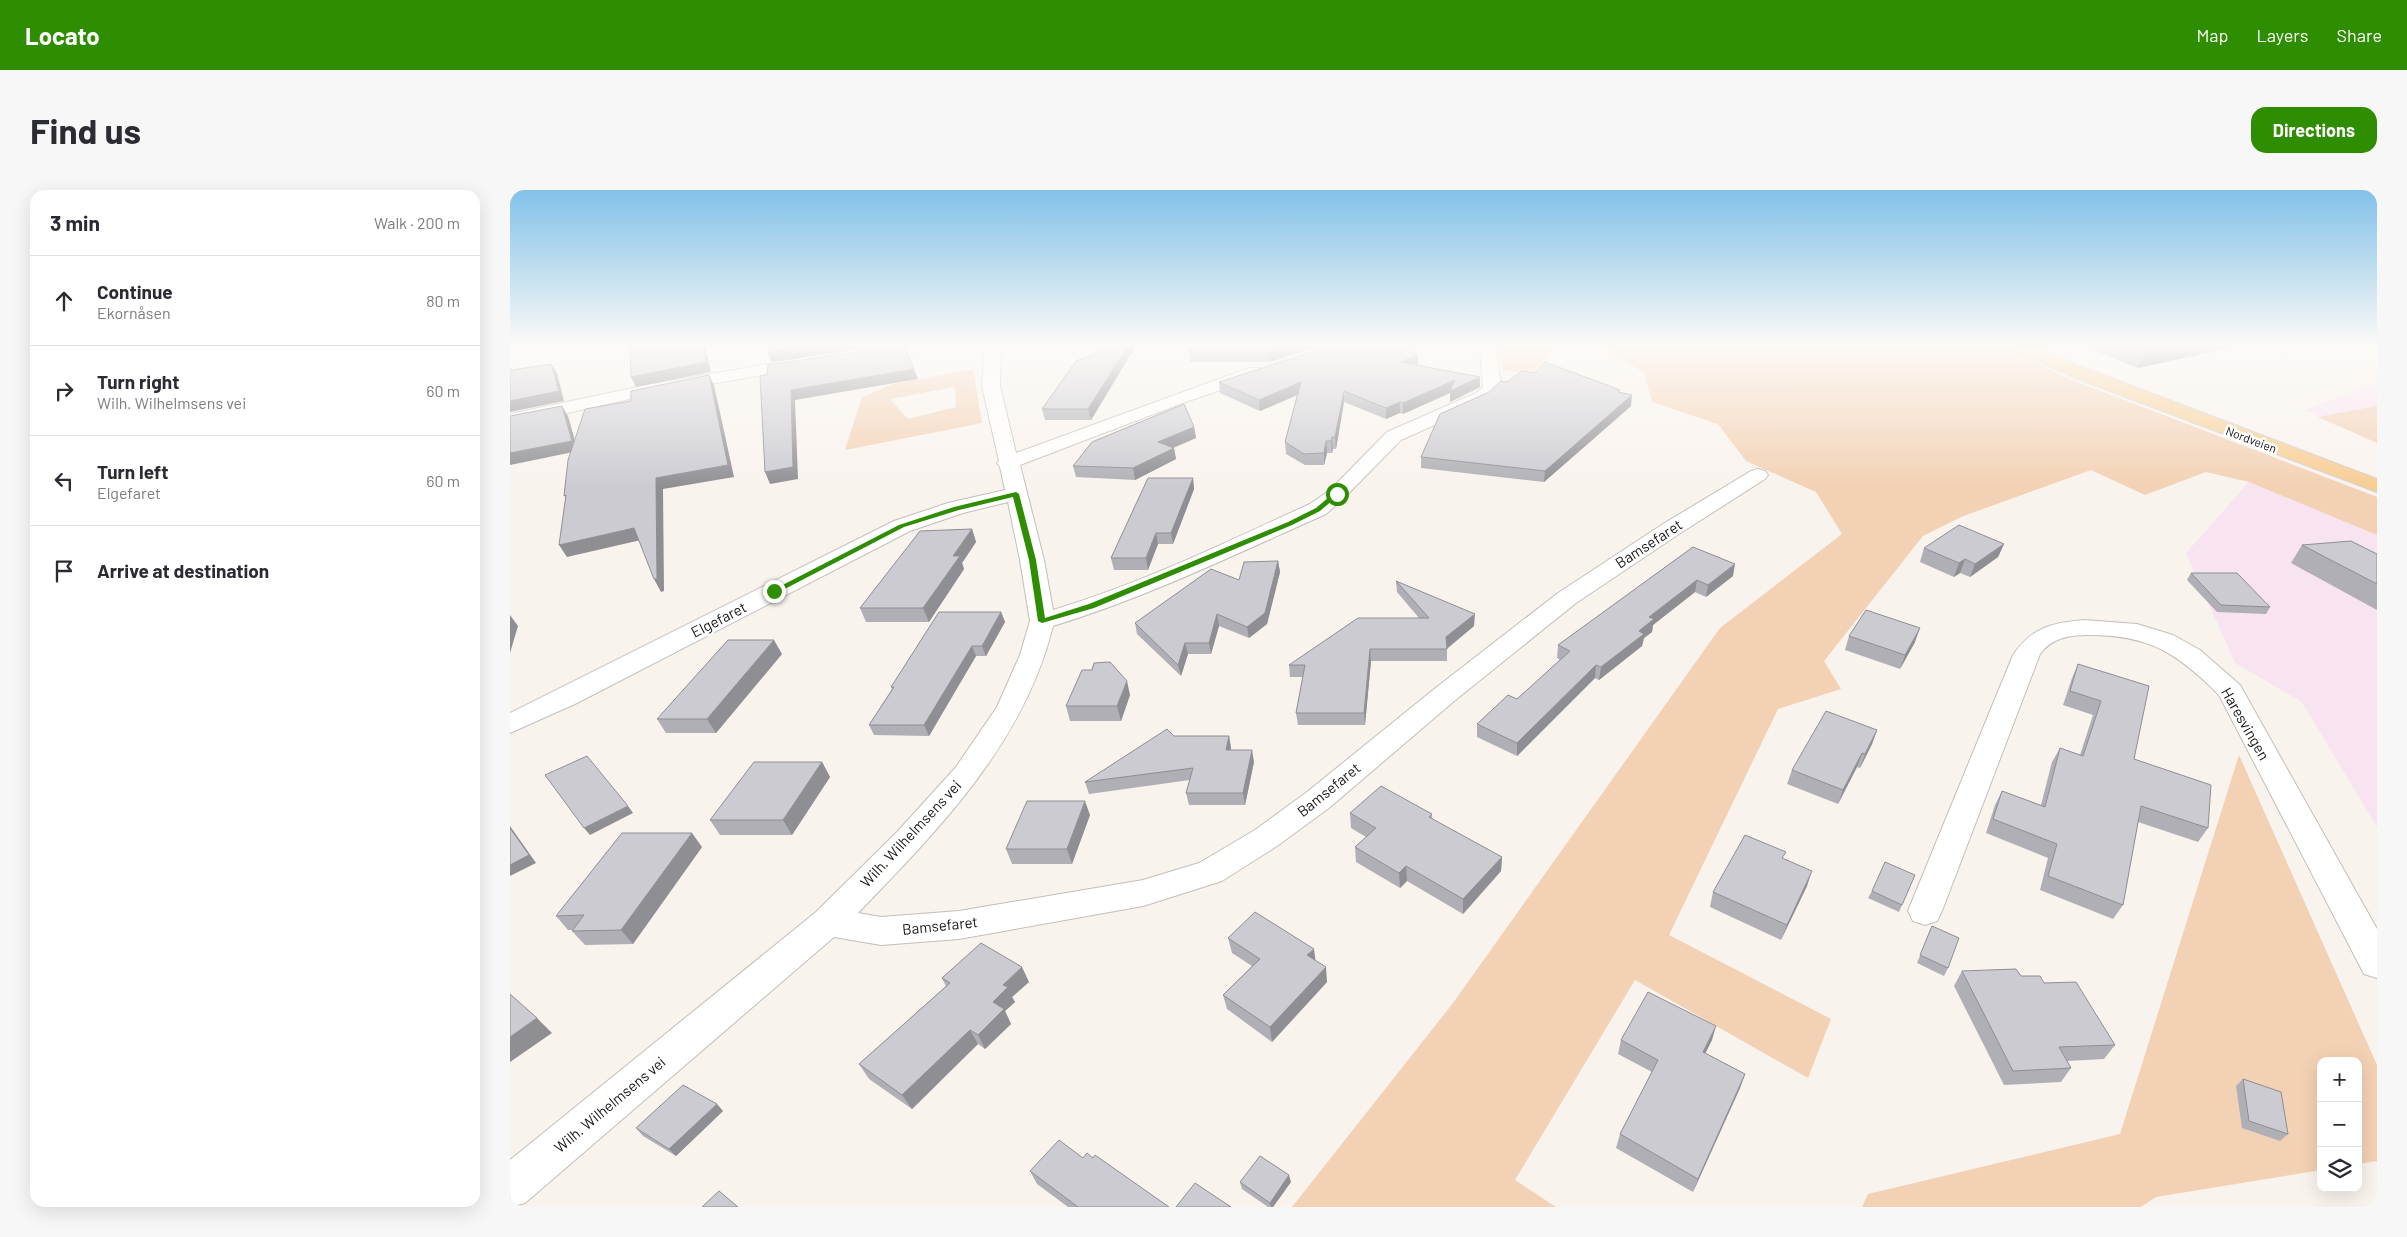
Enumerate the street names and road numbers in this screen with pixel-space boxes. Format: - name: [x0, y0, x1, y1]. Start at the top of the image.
- street label: Nordveien: [2224, 423, 2279, 455]
- street label: Bamsefaret: [1612, 515, 1685, 571]
- street label: Elgefaret: [688, 597, 749, 641]
- street label: Haresvingen: [2218, 684, 2274, 763]
- street label: Bamsefaret: [1293, 758, 1364, 820]
- street label: Wilh. Wilhelmsens vei: [856, 776, 965, 891]
- street label: Bamsefaret: [901, 912, 979, 938]
- street label: Wilh. Wilhelmsens vei: [550, 1052, 669, 1156]

